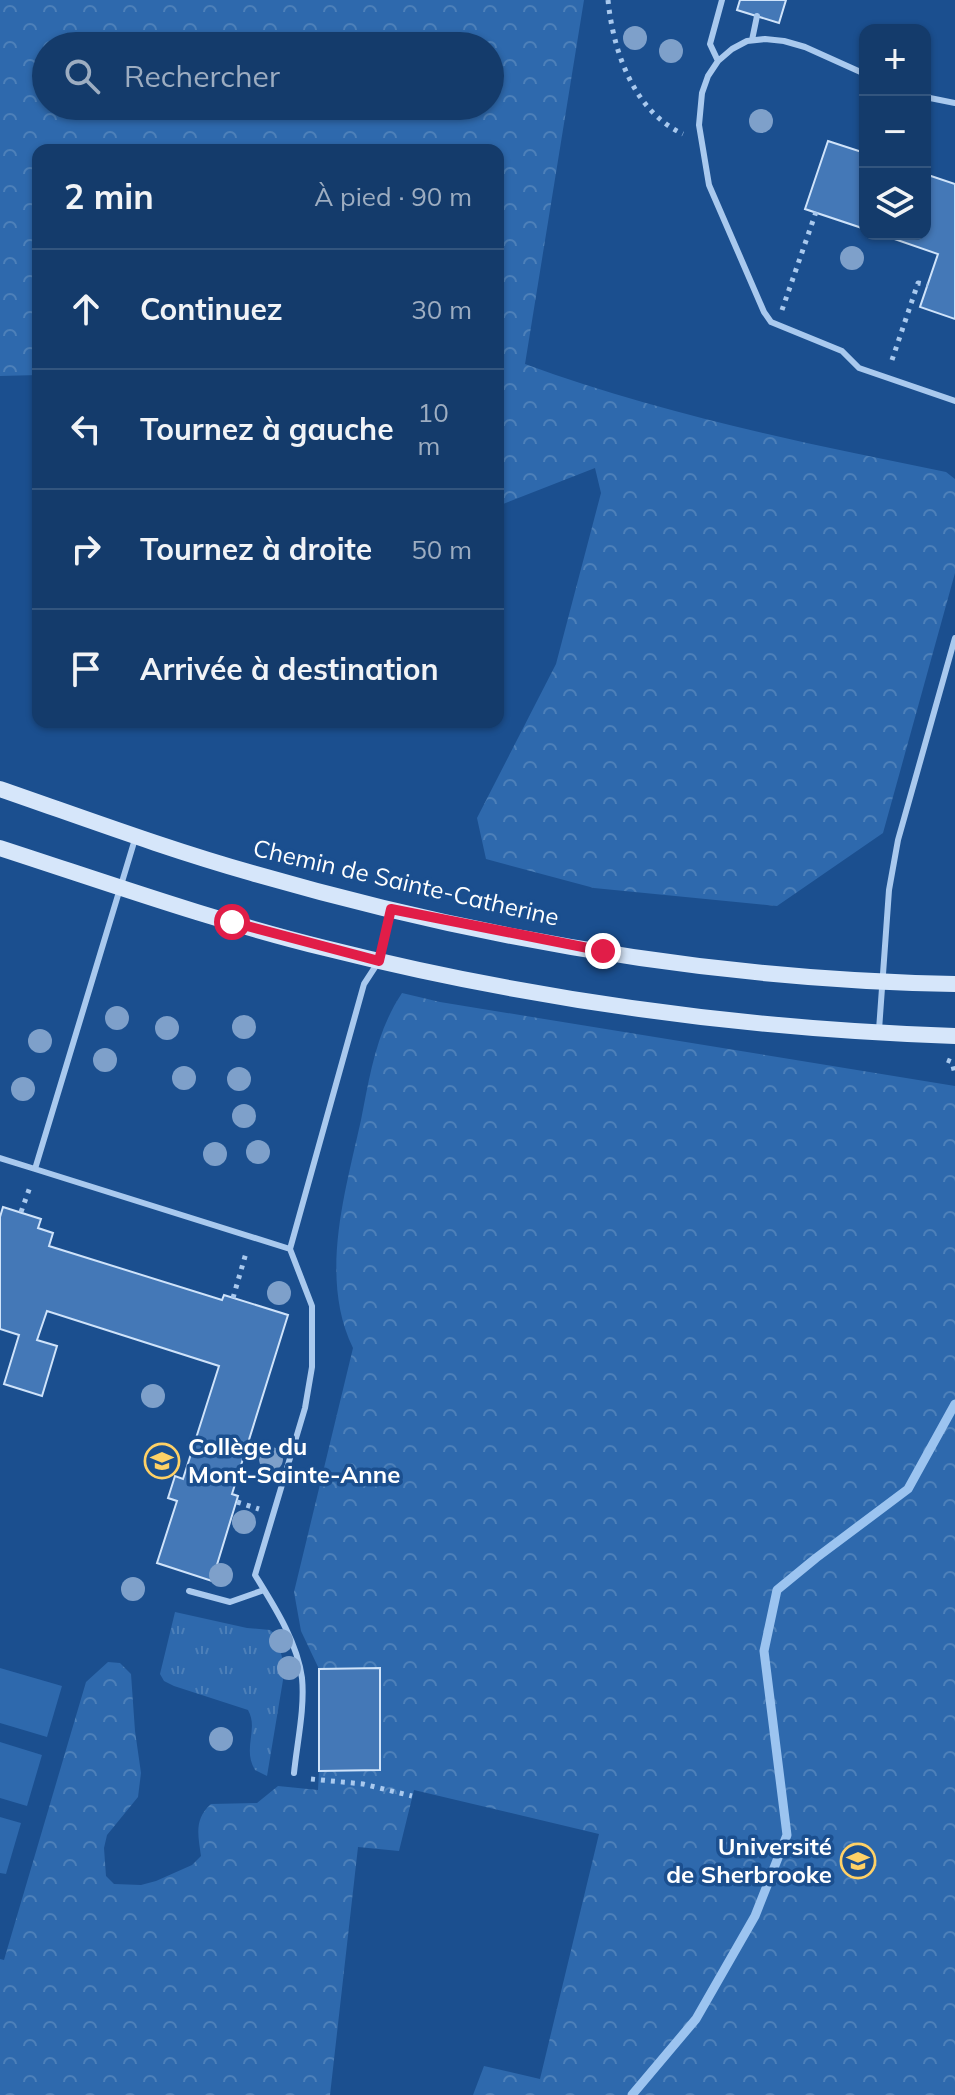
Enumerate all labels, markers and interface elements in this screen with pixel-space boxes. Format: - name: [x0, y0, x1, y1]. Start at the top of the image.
- map controls: [859, 24, 931, 240]
- button: +: [859, 24, 931, 96]
- search box: [32, 32, 504, 120]
- icon: search: [60, 54, 104, 98]
- text: Rechercher: [124, 57, 280, 95]
- button: −: [859, 96, 931, 168]
- button: layers: [859, 168, 931, 240]
- text: 2 min: [64, 175, 154, 218]
- text: À pied · 90 m: [314, 180, 472, 213]
- icon: ahead: [64, 287, 108, 331]
- text: Continuez: [140, 290, 283, 328]
- text: 30 m: [411, 293, 472, 326]
- text: 10 m: [418, 396, 449, 462]
- icon: left: [64, 407, 108, 451]
- text: Tournez à gauche: [140, 410, 394, 448]
- icon: right: [64, 527, 108, 571]
- text: Tournez à droite: [140, 530, 372, 568]
- text: 50 m: [411, 533, 472, 566]
- icon: arrive: [64, 647, 108, 691]
- text: Arrivée à destination: [140, 650, 439, 688]
- street label: Chemin de Sainte-Catherine: [250, 832, 562, 932]
- route start: [214, 904, 250, 940]
- route end: [585, 933, 621, 969]
- place label: Collège du Mont-Sainte-Anne: [188, 1431, 400, 1489]
- school or university icon: Collège du Mont-Sainte-Anne: [143, 1442, 181, 1480]
- place label: Université de Sherbrooke: [666, 1831, 832, 1889]
- school or university icon: Université de Sherbrooke: [839, 1842, 877, 1880]

